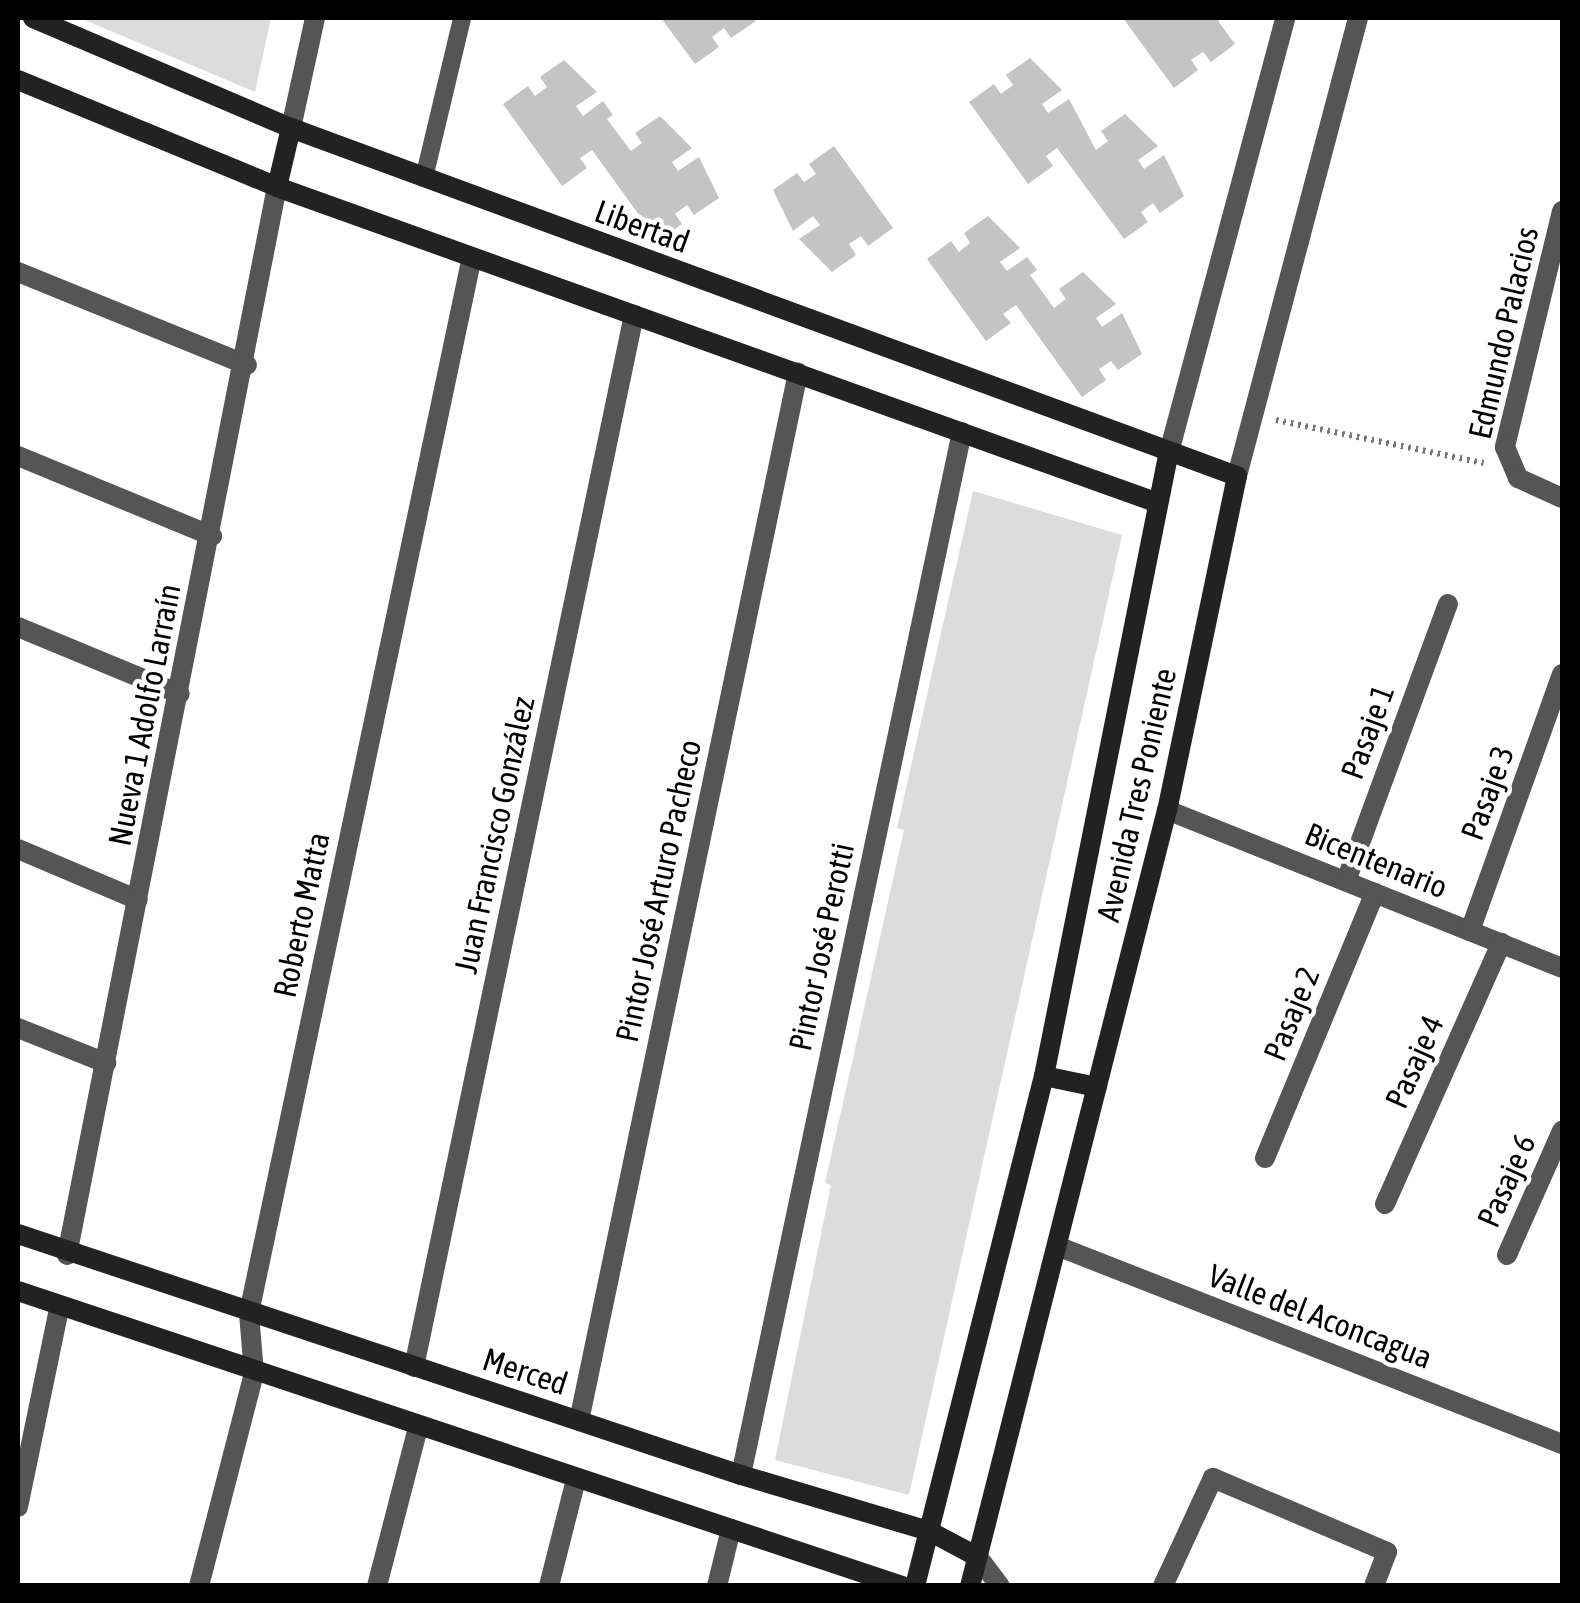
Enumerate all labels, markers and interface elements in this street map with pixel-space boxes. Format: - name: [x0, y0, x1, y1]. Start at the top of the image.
- street label: Libertad: [589, 192, 695, 262]
- street label: Edmundo Palacios: [1461, 223, 1547, 443]
- street label: Nueva 1 Adolfo Larraín: [101, 581, 189, 849]
- street label: Avenida Tres Poniente: [1089, 665, 1185, 925]
- street label: Pasaje 1: [1333, 680, 1403, 784]
- street label: Juan Francisco González: [447, 693, 543, 977]
- street label: Pintor José Arturo Pacheco: [608, 736, 710, 1046]
- street label: Pasaje 3: [1453, 741, 1523, 845]
- street label: Bicentenario: [1299, 815, 1453, 907]
- street label: Roberto Matta: [266, 829, 338, 1001]
- street label: Pintor José Perotti: [781, 840, 863, 1054]
- street label: Pasaje 2: [1256, 962, 1328, 1066]
- street label: Pasaje 4: [1378, 1010, 1452, 1114]
- street label: Pasaje 6: [1470, 1129, 1544, 1233]
- street label: Valle del Aconcagua: [1203, 1257, 1437, 1377]
- street label: Merced: [478, 1340, 572, 1404]

